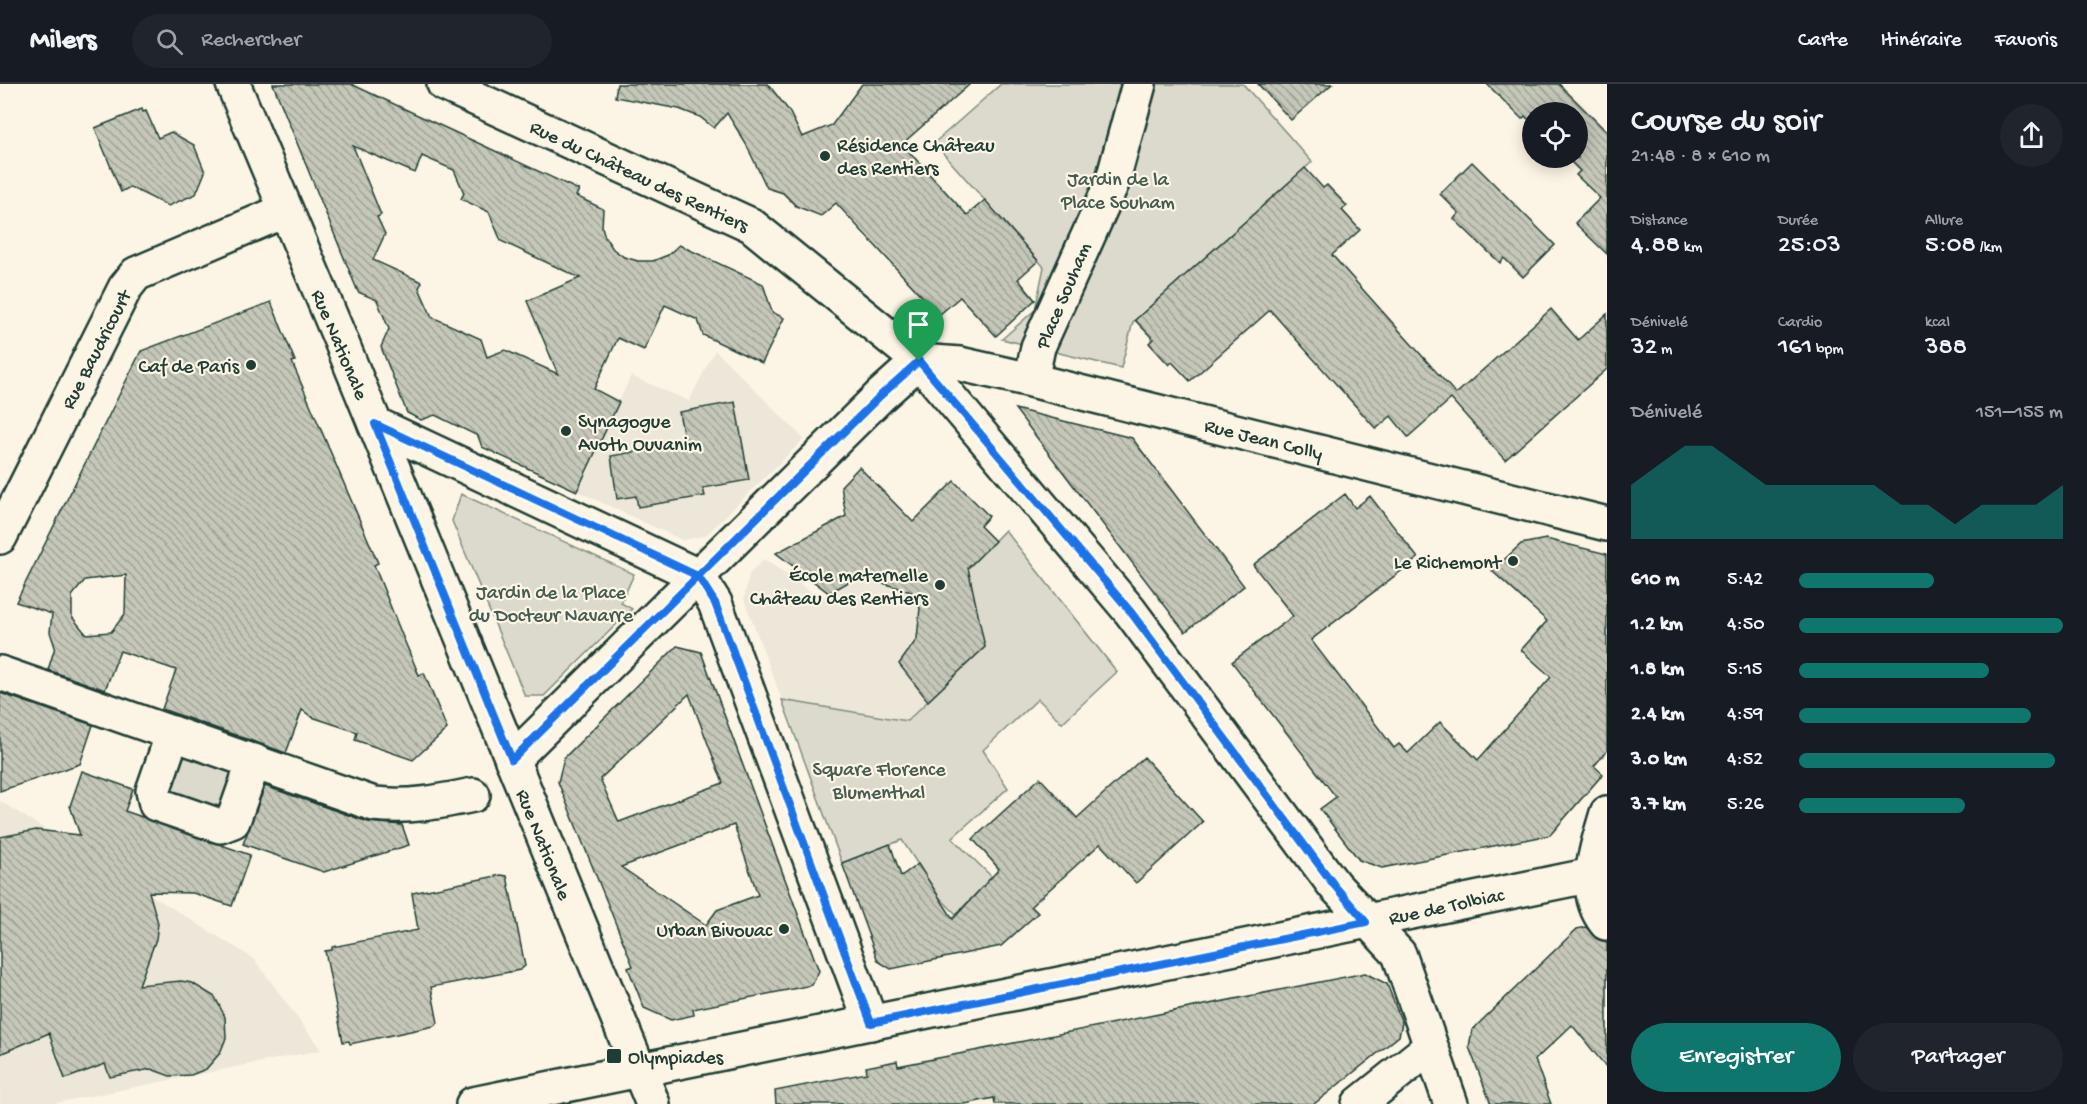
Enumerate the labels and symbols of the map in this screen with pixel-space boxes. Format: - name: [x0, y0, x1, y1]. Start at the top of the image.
- street label: Rue du Château des Rentiers: [525, 117, 752, 239]
- place label: Résidence Château des Rentiers: [837, 136, 995, 182]
- marker: Résidence Château des Rentiers: [818, 149, 832, 163]
- park label: Jardin de la Place Souham: [1060, 170, 1175, 216]
- street label: Place Souham: [1032, 240, 1098, 354]
- street label: Rue Baudricourt: [58, 286, 139, 414]
- street label: Rue Nationale: [304, 287, 372, 404]
- pin: [893, 299, 944, 361]
- place label: Caf de Paris: [139, 357, 240, 380]
- marker: Caf de Paris: [244, 358, 258, 372]
- place label: Synagogue Avoth Ouvanim: [578, 412, 702, 458]
- street label: Rue Jean Colly: [1202, 416, 1325, 467]
- marker: Synagogue Avoth Ouvanim: [559, 424, 573, 438]
- place label: Le Richemont: [1394, 553, 1503, 576]
- marker: Le Richemont: [1506, 554, 1520, 568]
- place label: École maternelle Château des Rentiers: [750, 565, 929, 612]
- marker: École maternelle Château des Rentiers: [933, 578, 947, 592]
- park label: Jardin de la Place du Docteur Navarre: [469, 583, 634, 629]
- park label: Square Florence Blumenthal: [813, 760, 946, 806]
- street label: Rue Nationale: [509, 787, 575, 905]
- street label: Rue de Tolbiac: [1387, 885, 1507, 932]
- place label: Urban Bivouac: [656, 921, 773, 944]
- marker: Urban Bivouac: [777, 922, 791, 936]
- marker: Olympiades: [605, 1047, 623, 1065]
- place label: Olympiades: [628, 1048, 724, 1071]

